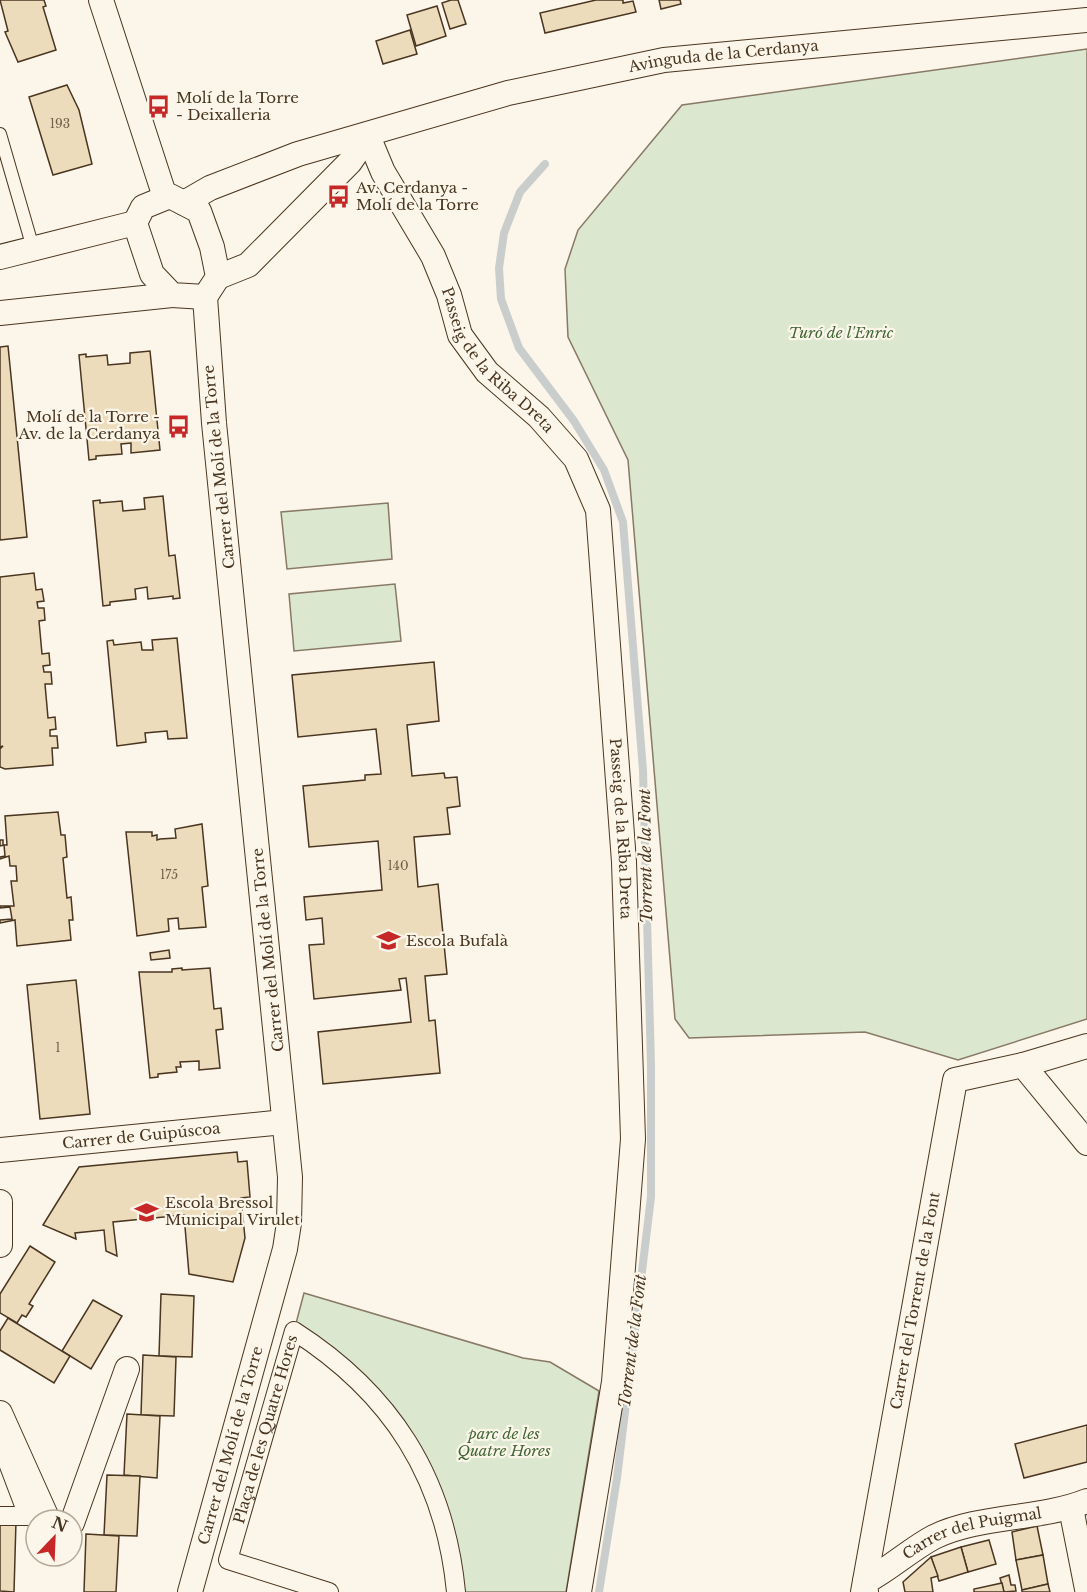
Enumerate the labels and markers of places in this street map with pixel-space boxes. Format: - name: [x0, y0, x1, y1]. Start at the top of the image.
- place label: Molí de la Torre - Deixalleria: [176, 88, 299, 124]
- bus stop icon: Molí de la Torre - Deixalleria: [145, 94, 171, 120]
- place label: Av. Cerdanya - Molí de la Torre: [355, 178, 479, 214]
- bus stop icon: Av. Cerdanya - Molí de la Torre: [325, 184, 351, 210]
- place label: Molí de la Torre - Av. de la Cerdanya: [17, 407, 161, 443]
- bus stop icon: Molí de la Torre - Av. de la Cerdanya: [165, 413, 191, 439]
- school or university icon: Escola Bufalà: [375, 928, 401, 954]
- place label: Escola Bufalà: [406, 931, 509, 950]
- place label: Escola Bressol Municipal Virulet: [165, 1193, 300, 1229]
- school or university icon: Escola Bressol Municipal Virulet: [134, 1199, 160, 1225]

